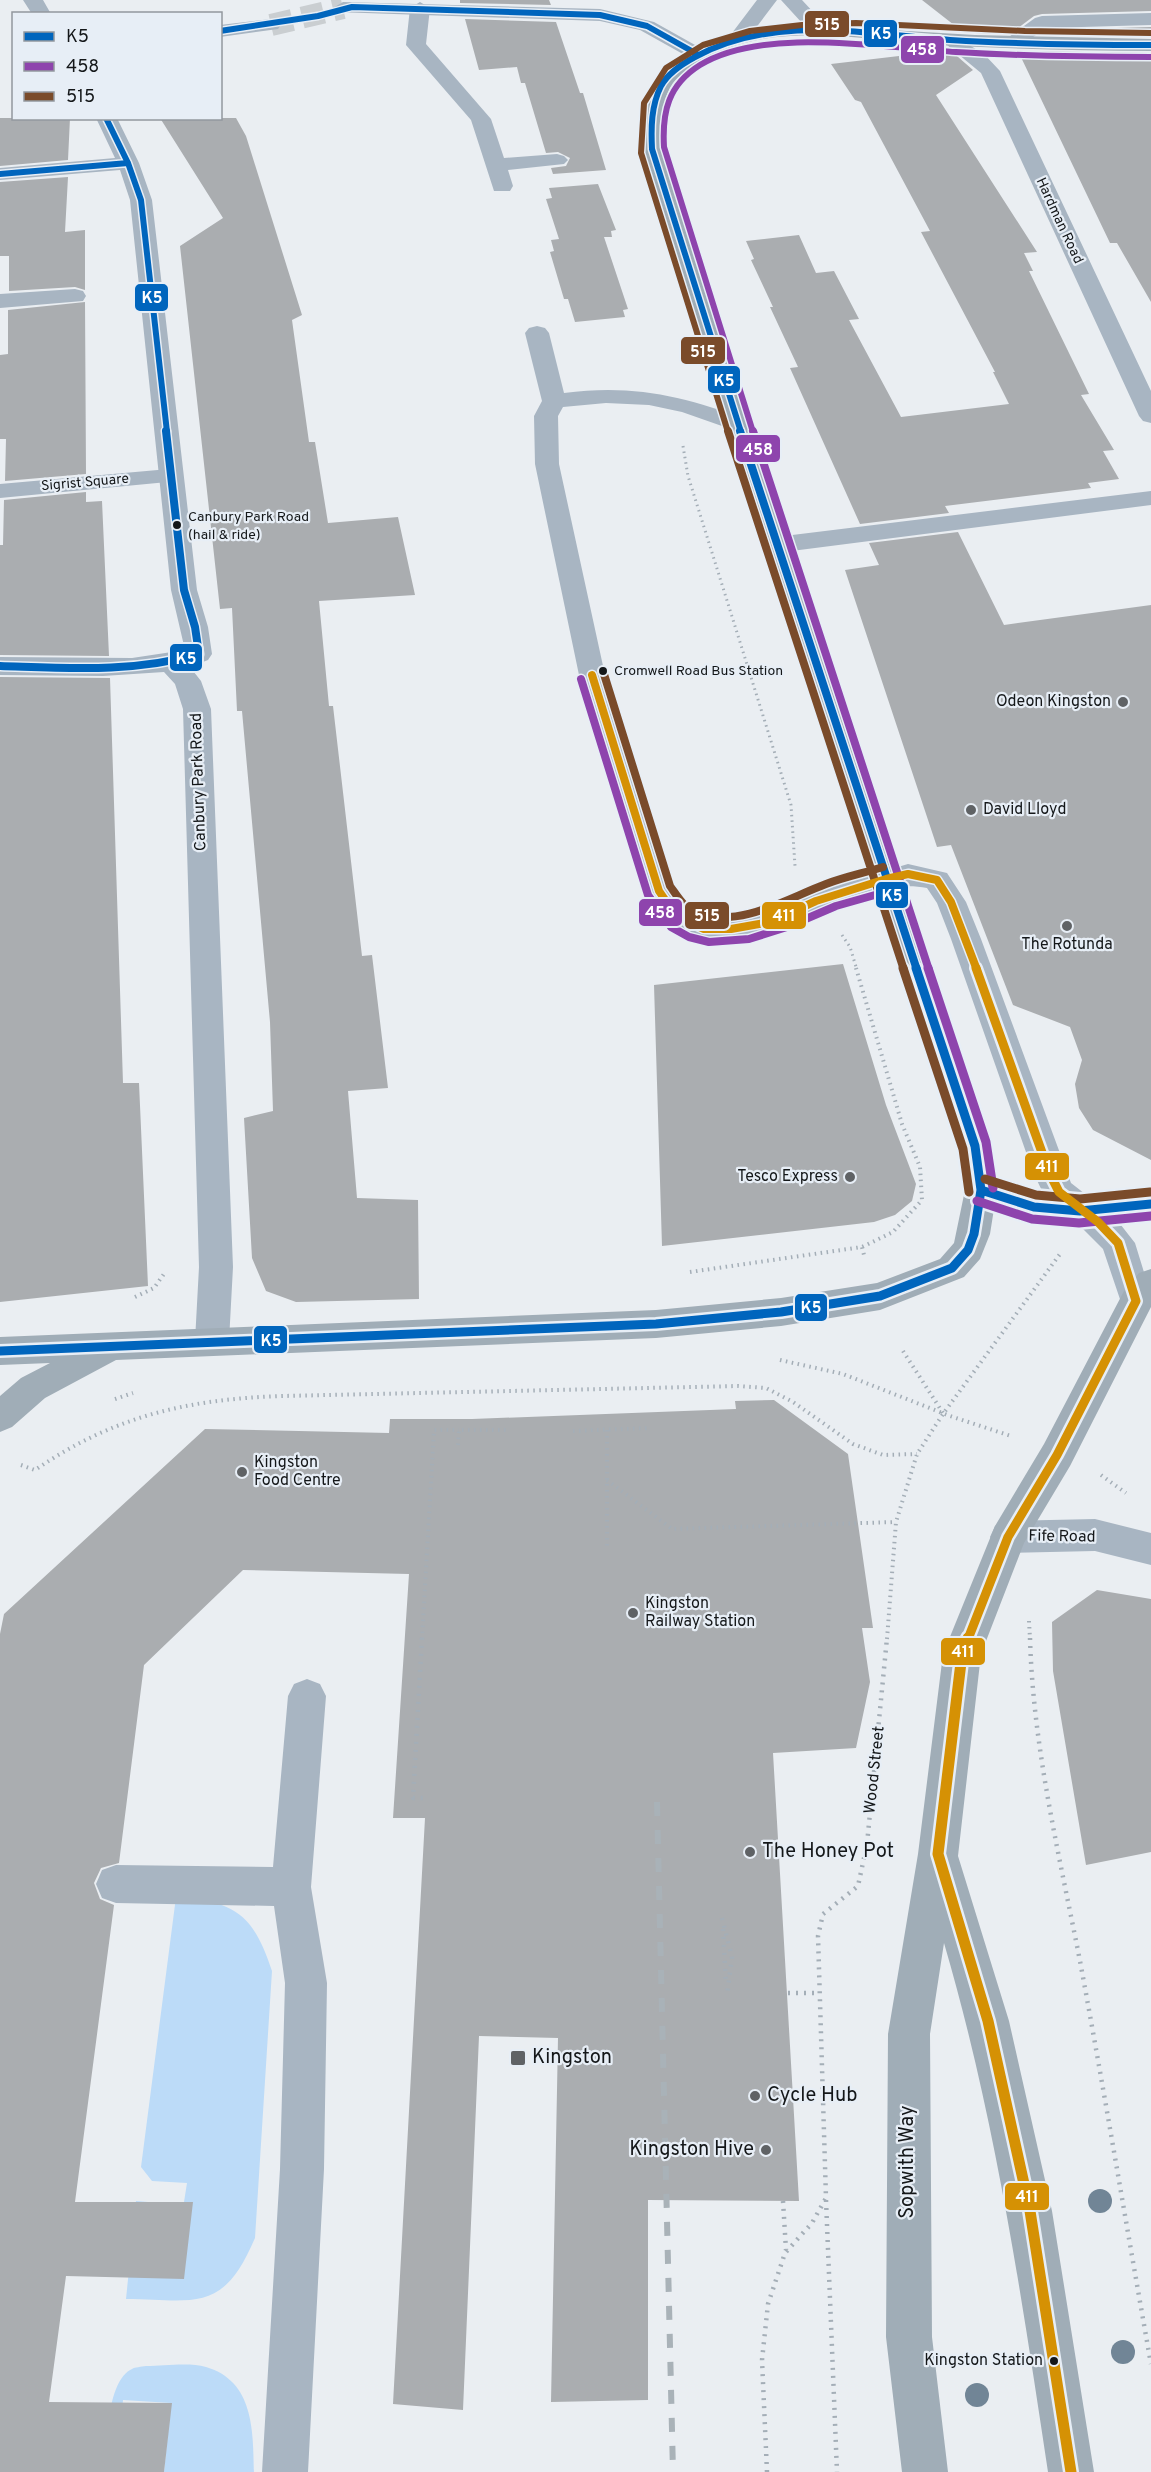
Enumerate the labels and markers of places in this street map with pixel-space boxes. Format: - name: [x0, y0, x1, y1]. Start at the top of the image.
- place label: Canbury Park Road (hail & ride): [188, 509, 309, 544]
- marker: Canbury Park Road (hail & ride): [171, 519, 183, 531]
- place label: Cromwell Road Bus Station: [614, 663, 783, 680]
- marker: Cromwell Road Bus Station: [597, 665, 609, 677]
- place label: Odeon Kingston: [996, 692, 1111, 712]
- marker: Odeon Kingston: [1116, 695, 1130, 709]
- place label: David Lloyd: [983, 800, 1066, 820]
- marker: David Lloyd: [964, 803, 978, 817]
- marker: The Rotunda: [1060, 919, 1074, 933]
- place label: The Rotunda: [1021, 935, 1113, 955]
- place label: Tesco Express: [737, 1167, 838, 1187]
- marker: Tesco Express: [843, 1170, 857, 1184]
- place label: Kingston Food Centre: [254, 1453, 341, 1491]
- marker: Kingston Food Centre: [235, 1465, 249, 1479]
- place label: Kingston Railway Station: [645, 1594, 755, 1632]
- marker: Kingston Railway Station: [626, 1606, 640, 1620]
- place label: The Honey Pot: [762, 1839, 894, 1865]
- marker: The Honey Pot: [743, 1845, 757, 1859]
- place label: Kingston: [532, 2045, 612, 2071]
- marker: Kingston: [509, 2049, 527, 2067]
- place label: Cycle Hub: [767, 2083, 857, 2109]
- marker: Cycle Hub: [748, 2089, 762, 2103]
- place label: Kingston Hive: [629, 2137, 754, 2163]
- marker: Kingston Hive: [759, 2143, 773, 2157]
- place label: Kingston Station: [924, 2351, 1043, 2371]
- marker: Kingston Station: [1048, 2355, 1060, 2367]

